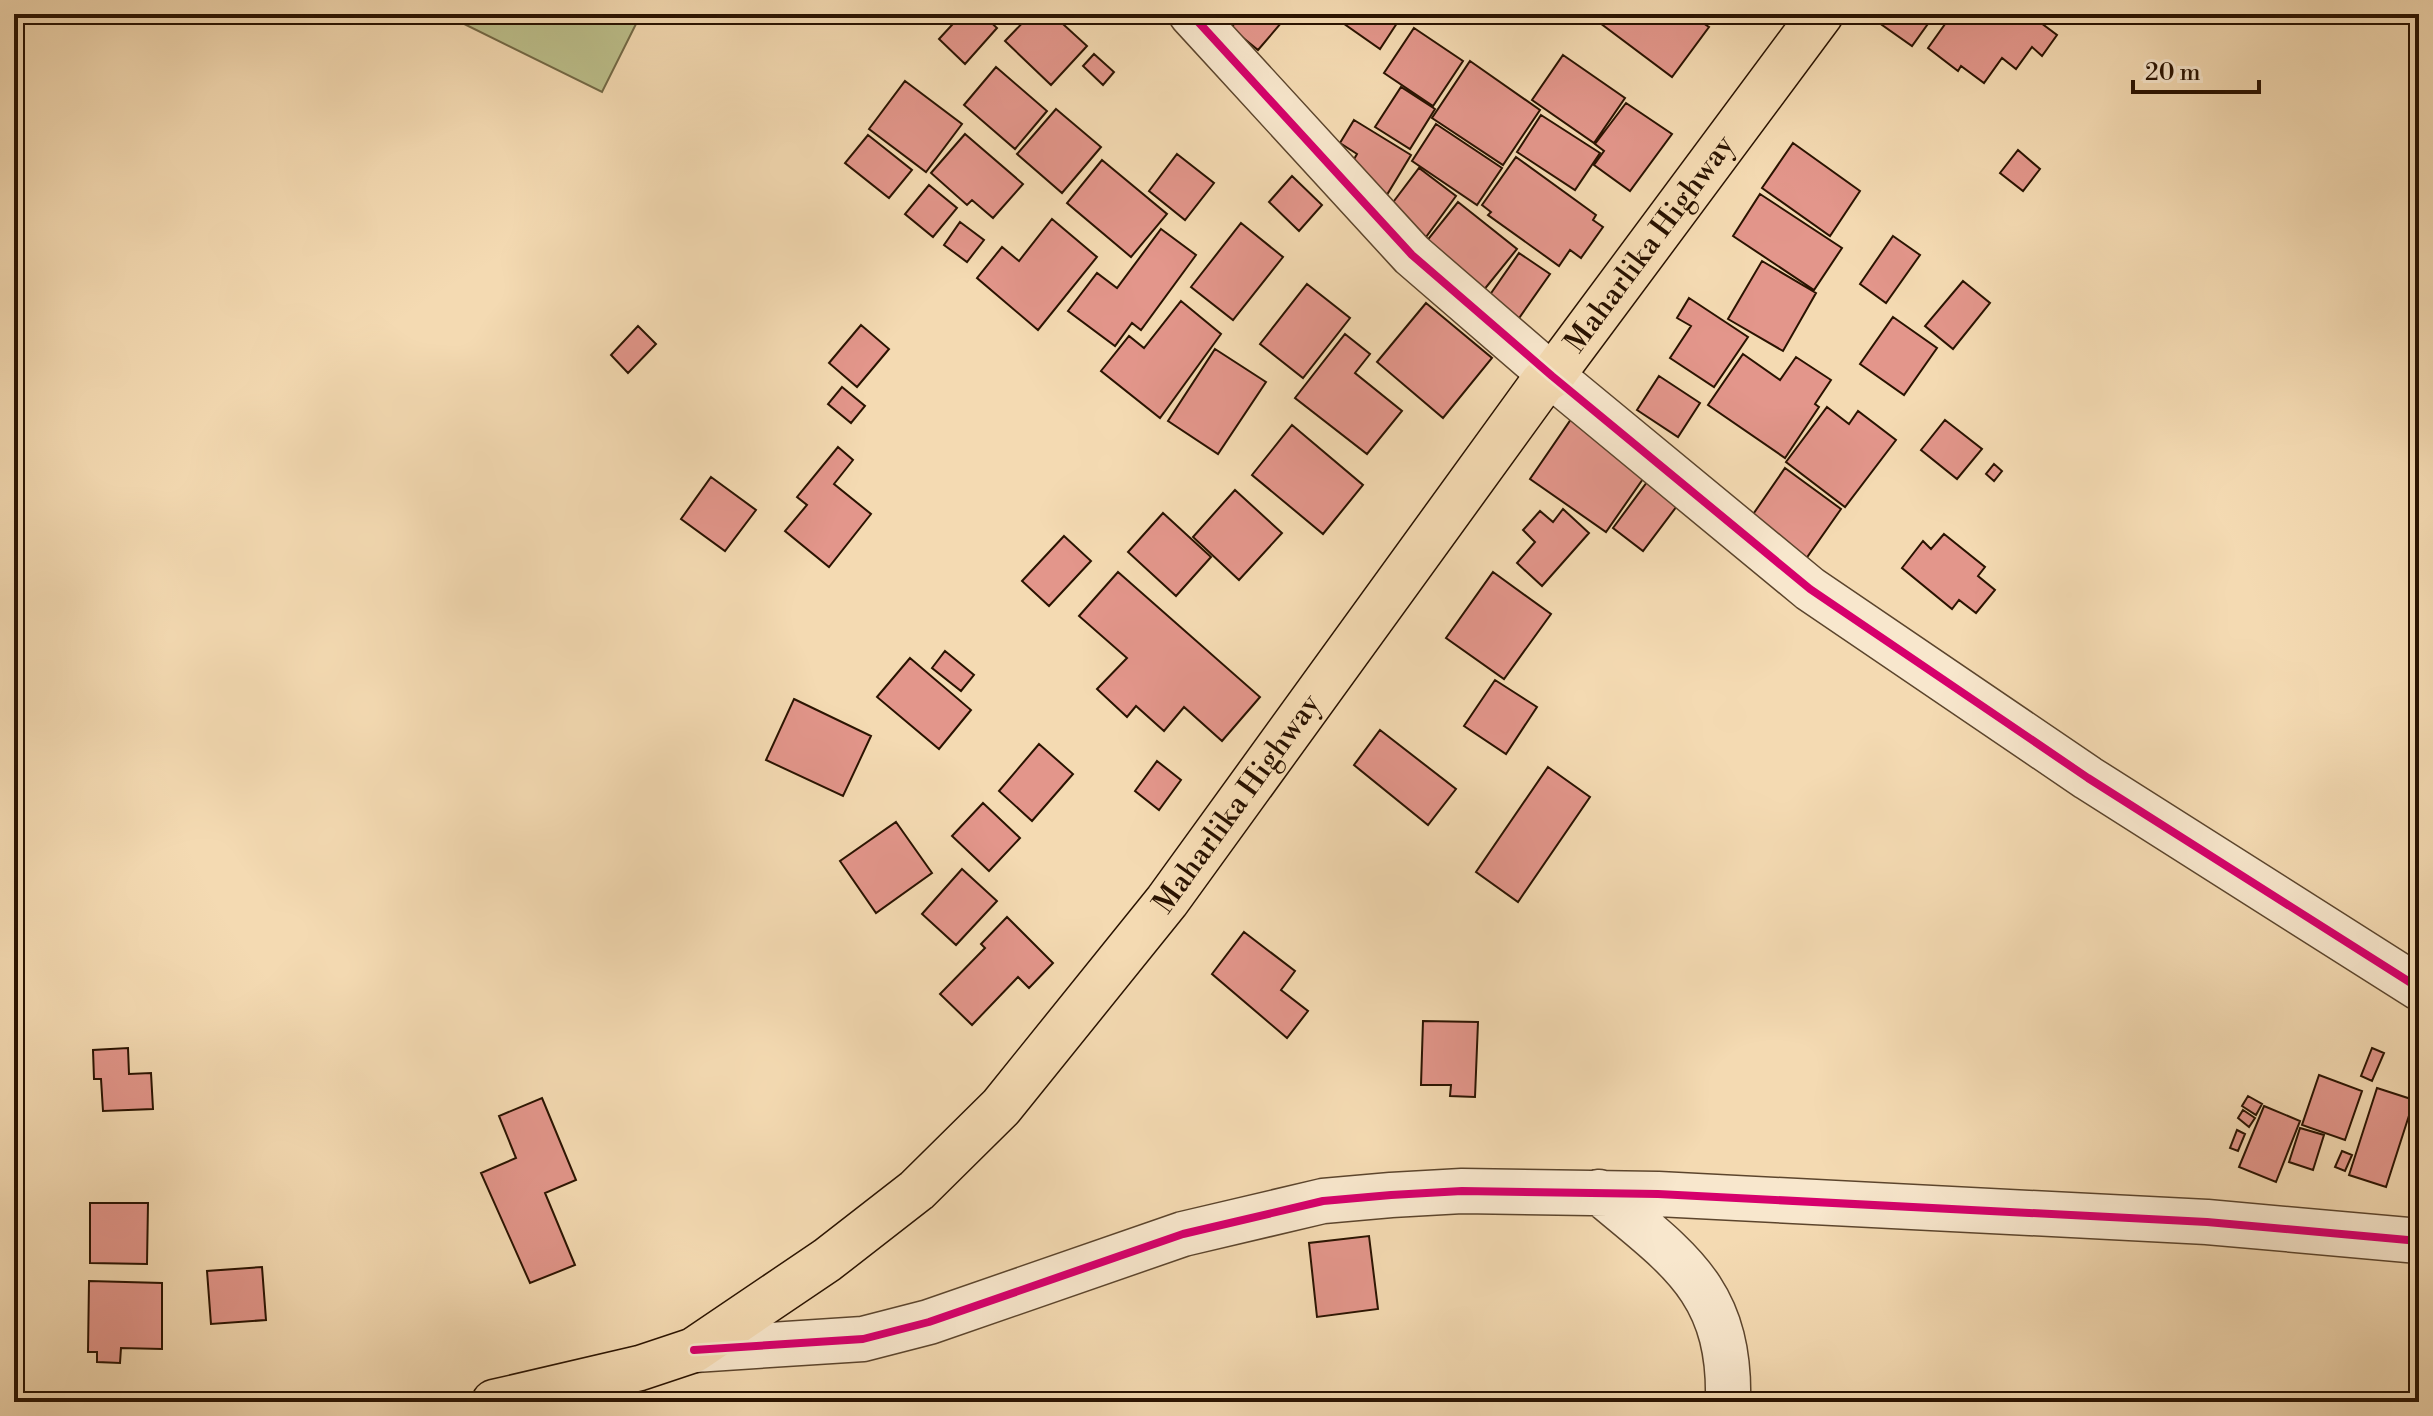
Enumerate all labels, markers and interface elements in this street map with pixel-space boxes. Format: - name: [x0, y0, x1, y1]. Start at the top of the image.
- scale bar: [2133, 44, 2259, 94]
- text: 20 m: [2145, 58, 2201, 88]
- street label: Maharlika Highway: [1557, 128, 1743, 361]
- street label: Maharlika Highway: [1145, 686, 1330, 921]

